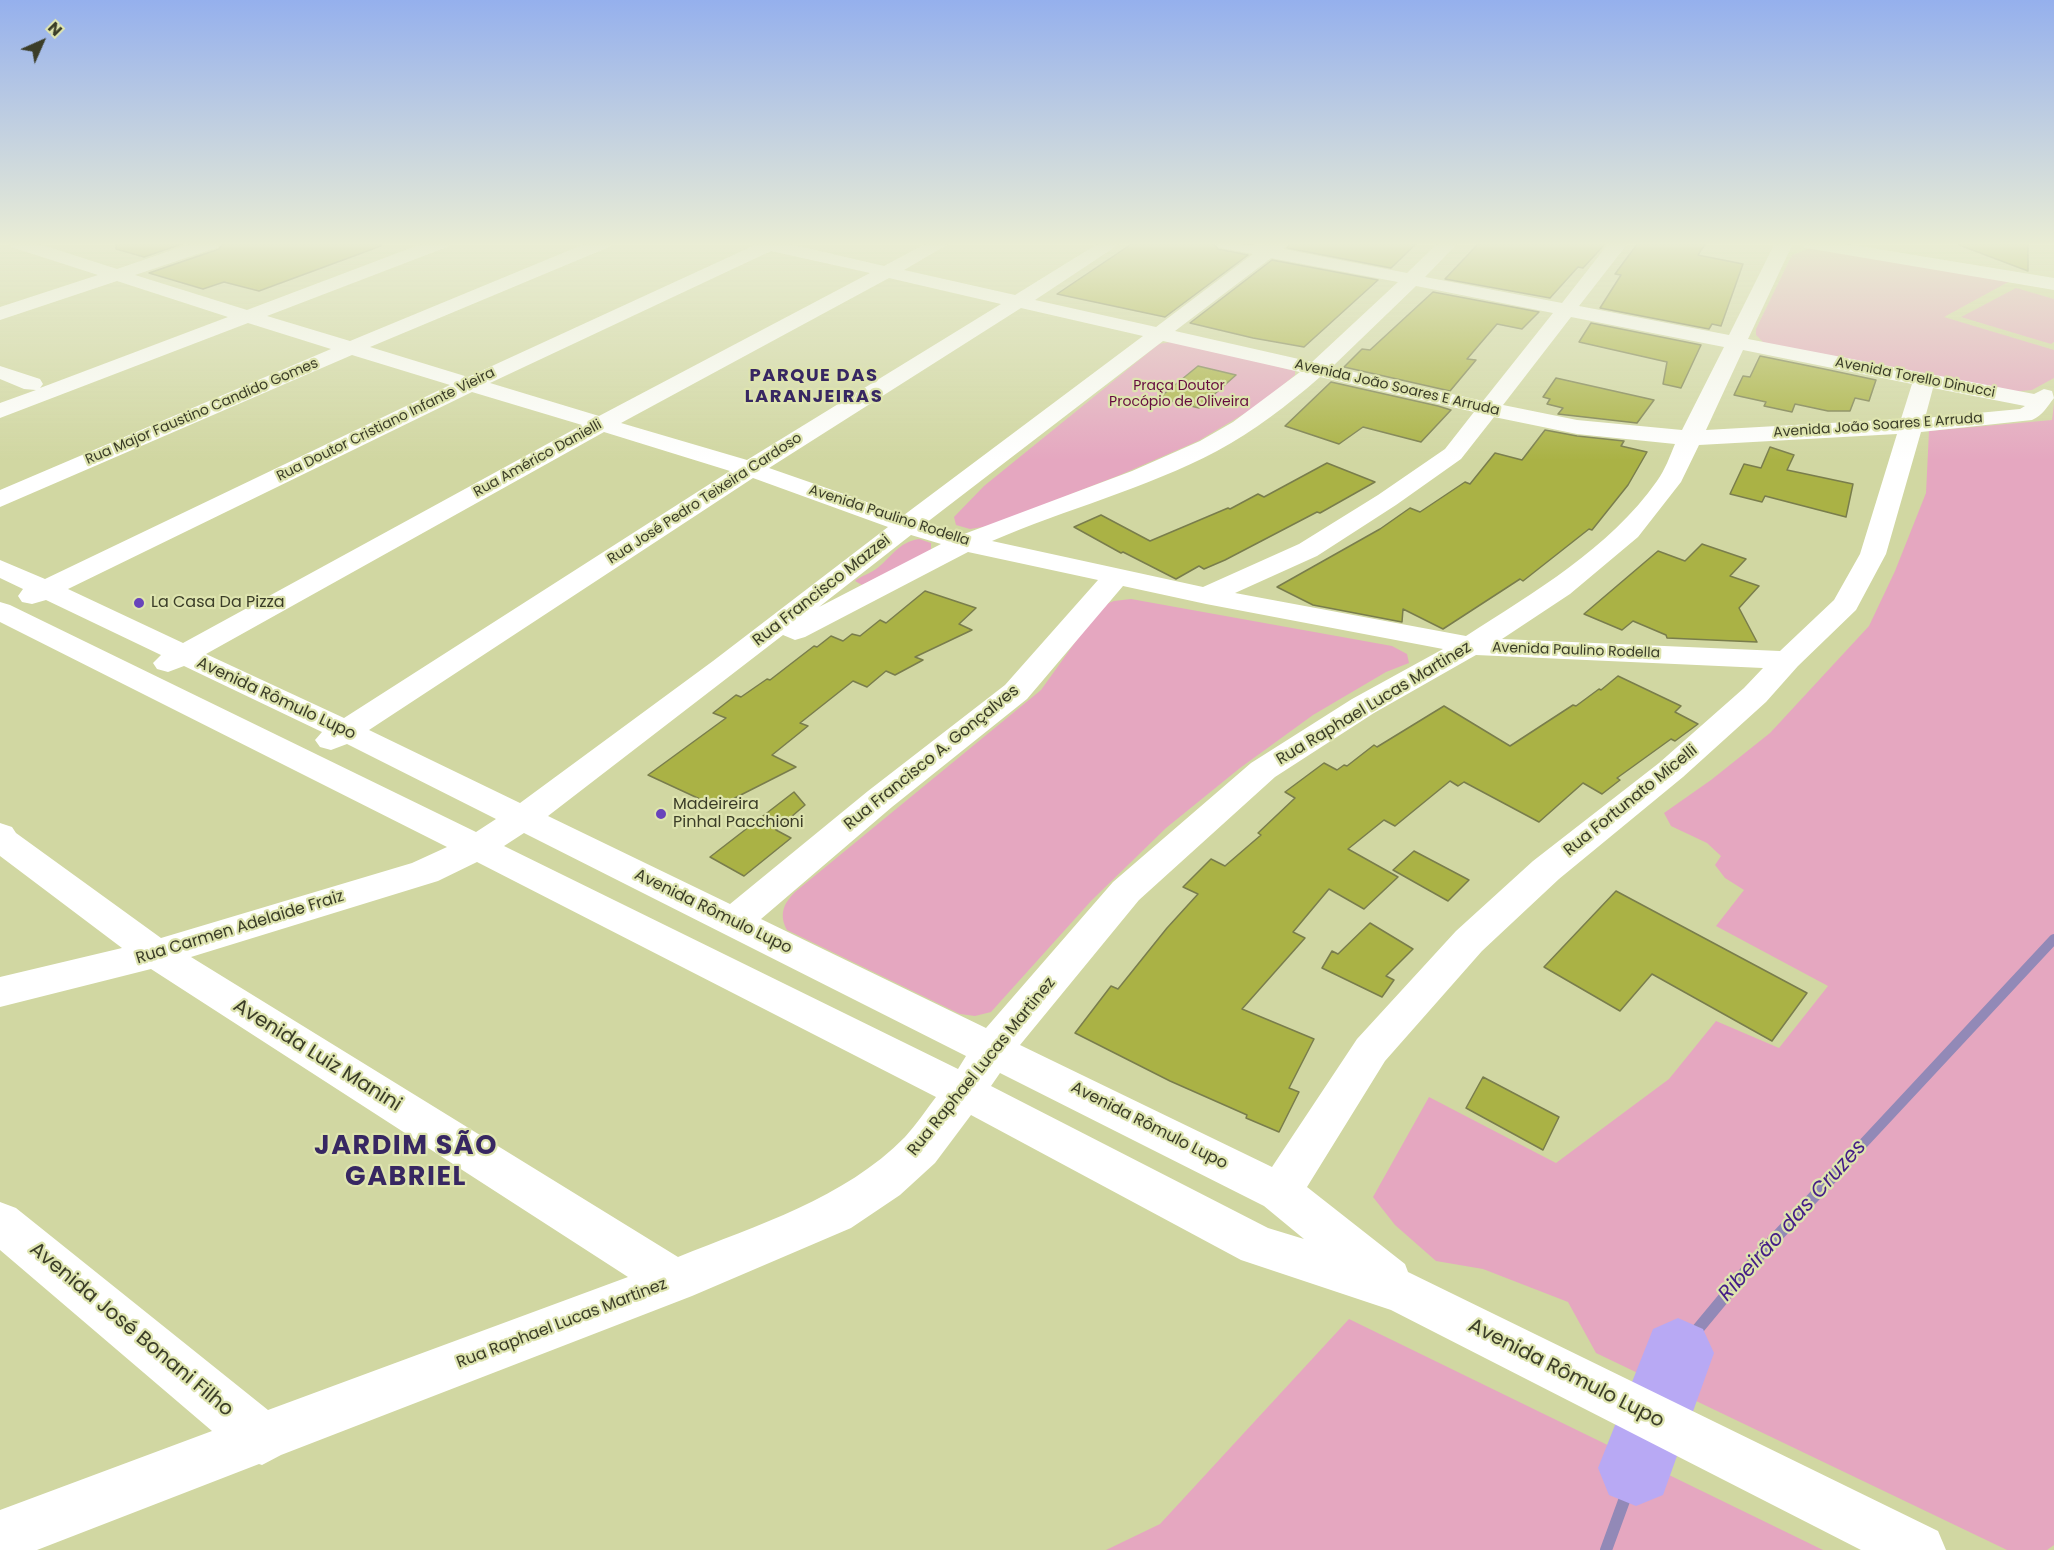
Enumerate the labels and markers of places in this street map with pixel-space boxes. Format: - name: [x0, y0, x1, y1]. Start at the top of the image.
- place label: La Casa Da Pizza: [151, 593, 285, 613]
- marker: La Casa Da Pizza: [132, 596, 146, 610]
- place label: Madeireira Pinhal Pacchioni: [673, 795, 804, 833]
- marker: Madeireira Pinhal Pacchioni: [654, 807, 668, 821]

